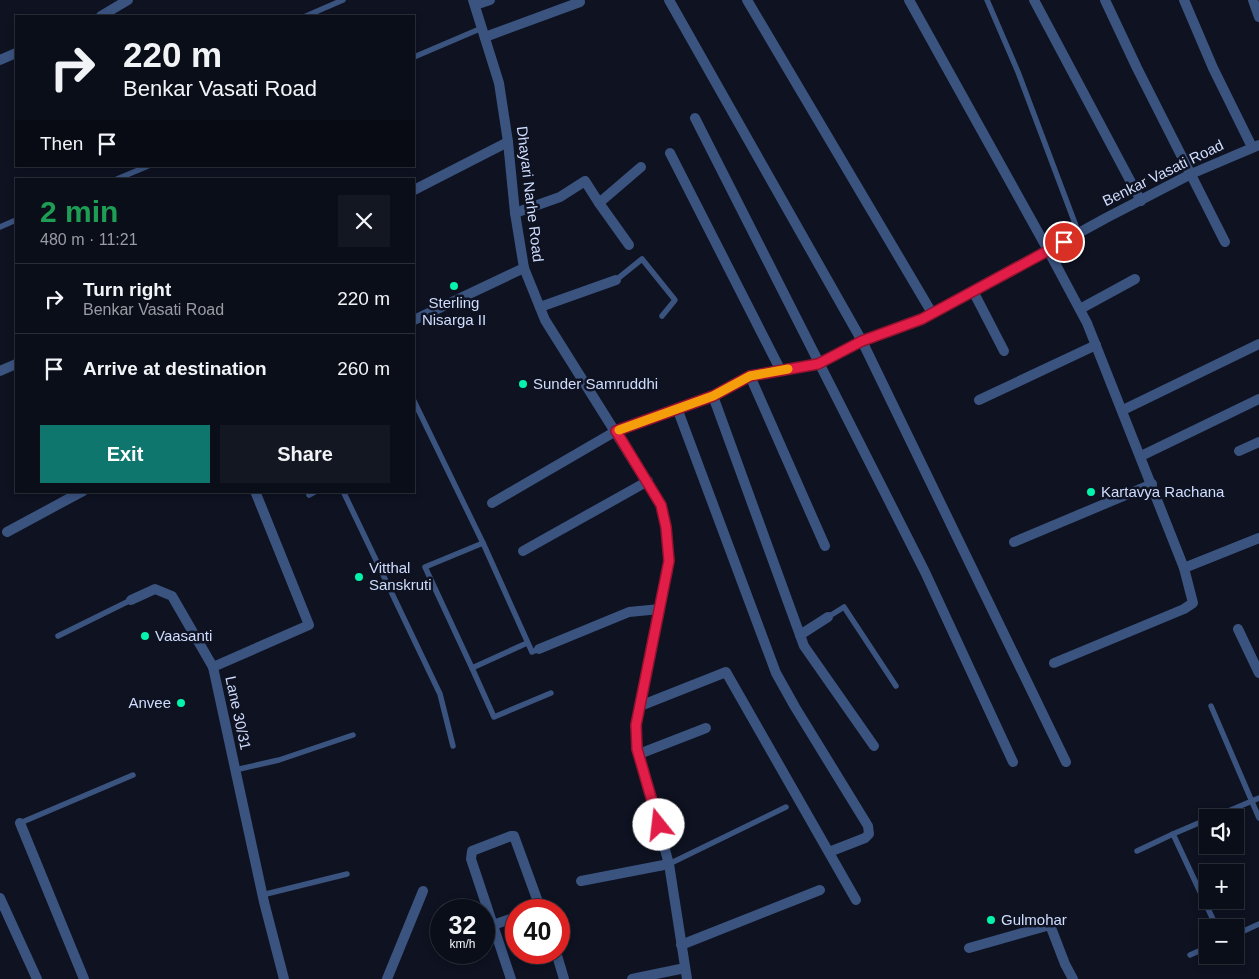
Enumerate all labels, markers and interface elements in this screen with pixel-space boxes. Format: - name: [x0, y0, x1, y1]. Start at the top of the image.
- icon: right: [40, 35, 105, 100]
- text: 220 m: [123, 35, 222, 74]
- text: Benkar Vasati Road: [123, 76, 317, 101]
- street label: Dhayari Narhe Road: [514, 125, 547, 263]
- icon: arrive: [93, 130, 121, 158]
- text: Then: [40, 133, 83, 154]
- street label: Benkar Vasati Road: [1100, 136, 1226, 209]
- text: 2 min: [40, 195, 118, 228]
- button: close: [338, 195, 390, 247]
- pin: [1043, 221, 1085, 263]
- icon: arrive: [1050, 228, 1078, 256]
- text: 480 m · 11:21: [40, 231, 138, 248]
- text: Turn right: [83, 279, 171, 300]
- marker: Sterling Nisarga II: [448, 280, 460, 292]
- icon: right: [40, 285, 68, 313]
- text: 220 m: [337, 288, 390, 309]
- place label: Sterling Nisarga II: [422, 294, 486, 328]
- text: Benkar Vasati Road: [83, 301, 224, 318]
- icon: arrive: [40, 355, 68, 383]
- text: Arrive at destination: [83, 358, 267, 379]
- text: 260 m: [337, 358, 390, 379]
- place label: Sunder Samruddhi: [533, 375, 658, 392]
- marker: Sunder Samruddhi: [517, 378, 529, 390]
- button: Exit: [40, 425, 210, 483]
- button: Share: [220, 425, 390, 483]
- place label: Kartavya Rachana: [1101, 483, 1225, 500]
- marker: Kartavya Rachana: [1085, 486, 1097, 498]
- place label: Vitthal Sanskruti: [369, 559, 432, 593]
- marker: Vitthal Sanskruti: [353, 571, 365, 583]
- place label: Vaasanti: [155, 627, 212, 644]
- marker: Vaasanti: [139, 630, 151, 642]
- street label: Lane 30/31: [222, 674, 255, 751]
- place label: Anvee: [128, 694, 171, 711]
- marker: Anvee: [175, 697, 187, 709]
- position arrow: [632, 798, 684, 850]
- map controls: [1199, 809, 1244, 964]
- button: sound: [1199, 809, 1244, 854]
- button: +: [1199, 864, 1244, 909]
- speed limit sign: 40: [505, 899, 570, 964]
- text: 32: [449, 911, 476, 939]
- place label: Gulmohar: [1001, 911, 1067, 928]
- marker: Gulmohar: [985, 914, 997, 926]
- button: −: [1199, 919, 1244, 964]
- text: km/h: [449, 937, 476, 951]

